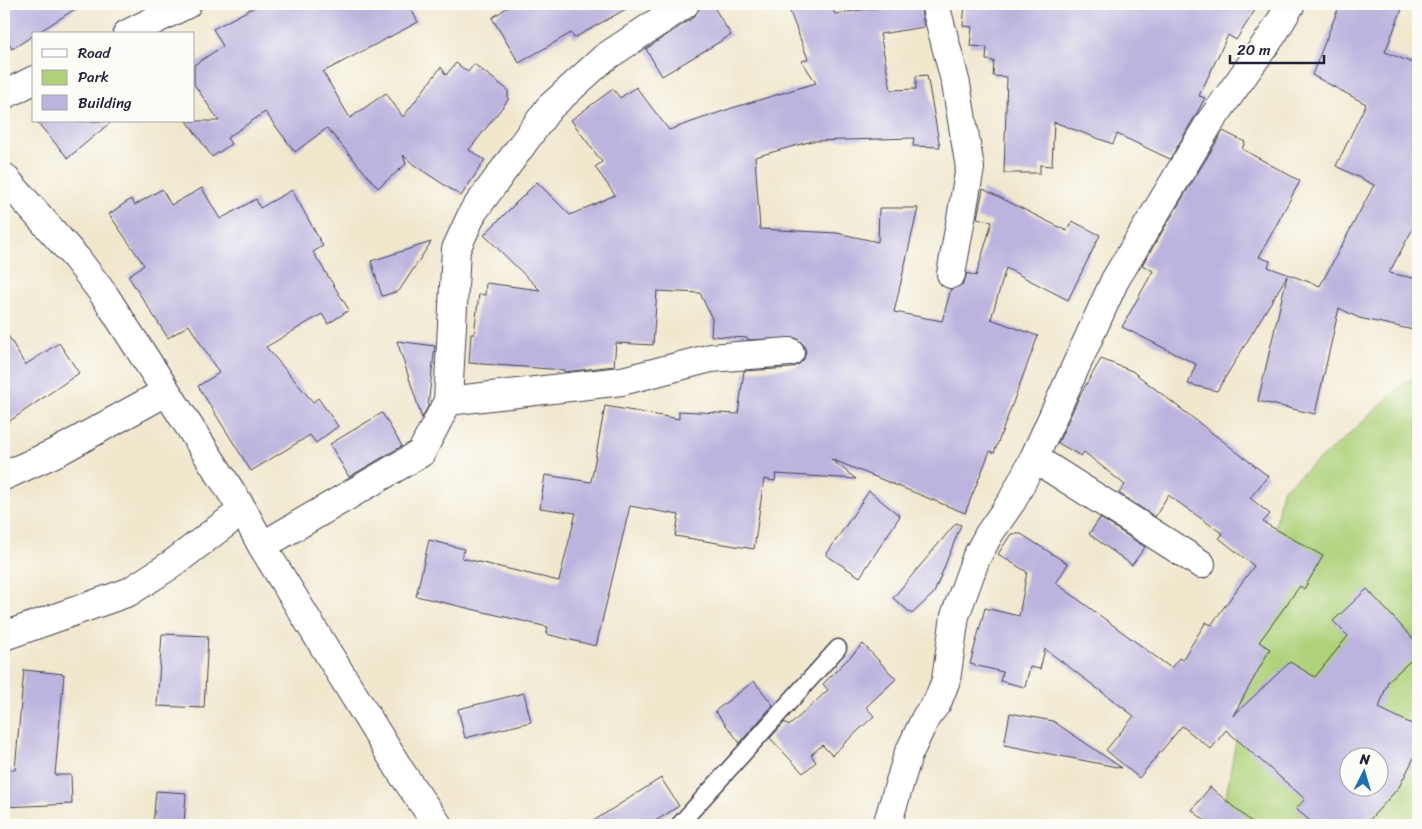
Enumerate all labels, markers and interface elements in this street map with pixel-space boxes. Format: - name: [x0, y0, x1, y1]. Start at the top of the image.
- legend: [32, 32, 195, 122]
- scale bar: [1230, 32, 1323, 64]
- text: 20 m: [1237, 37, 1271, 63]
- text: Road: [78, 40, 111, 66]
- text: Park: [78, 64, 109, 90]
- text: Building: [78, 90, 132, 116]
- north arrow: [1340, 746, 1390, 796]
- text: N: [1358, 747, 1371, 772]

